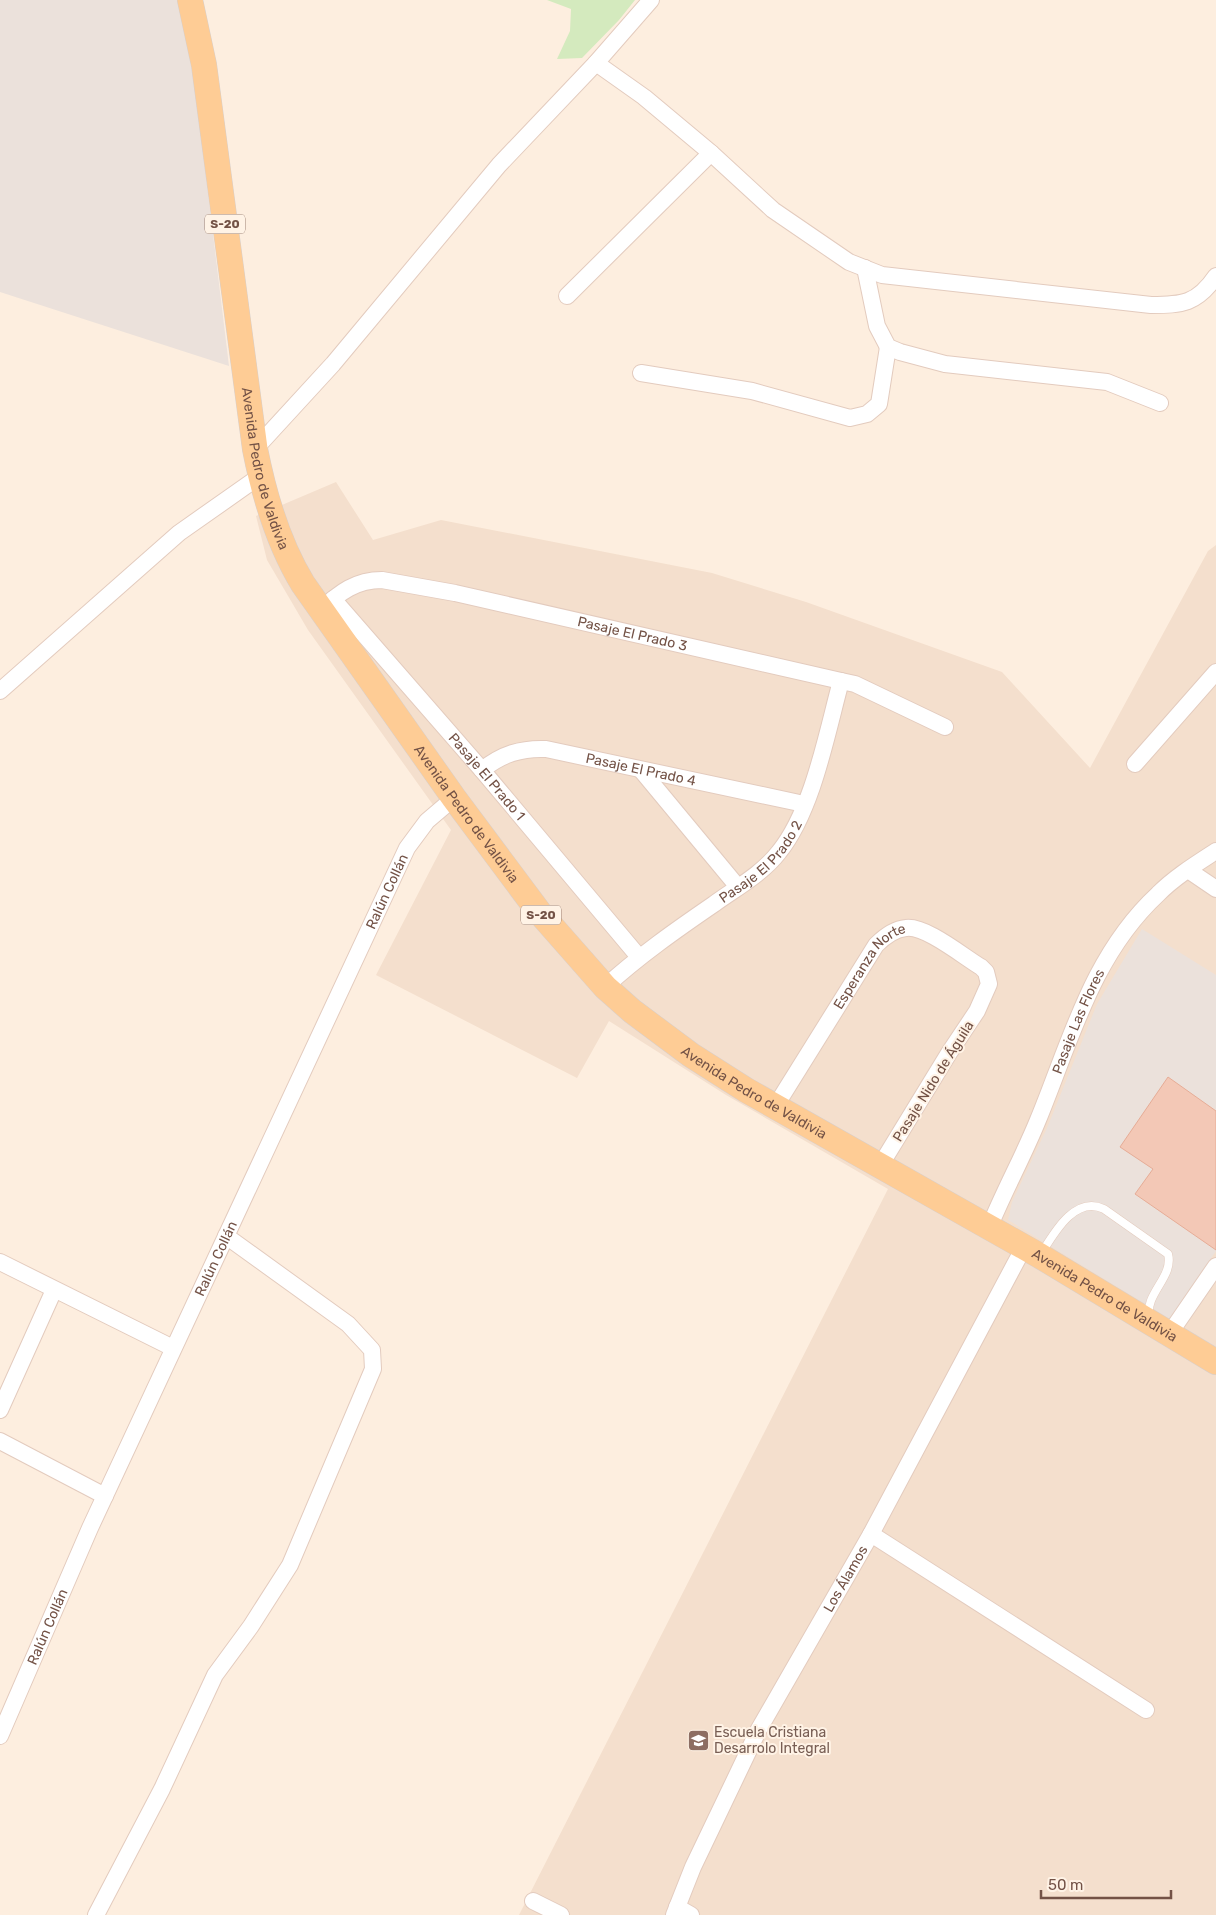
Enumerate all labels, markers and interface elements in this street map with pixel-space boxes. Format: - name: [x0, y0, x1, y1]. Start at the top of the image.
- road number: S-20: [205, 214, 245, 233]
- street label: Avenida Pedro de Valdivia: [238, 386, 292, 553]
- street label: Pasaje El Prado 3: [576, 613, 689, 655]
- street label: Pasaje El Prado 1: [445, 730, 529, 824]
- street label: Avenida Pedro de Valdivia: [410, 742, 522, 886]
- street label: Pasaje El Prado 4: [584, 750, 698, 790]
- street label: Pasaje El Prado 2: [716, 818, 806, 907]
- street label: Ralún Collán: [362, 851, 412, 932]
- road number: S-20: [521, 906, 561, 924]
- street label: Esperanza Norte: [830, 920, 907, 1012]
- street label: Pasaje Las Flores: [1049, 966, 1108, 1076]
- street label: Pasaje Nido de Águila: [888, 1017, 978, 1145]
- street label: Avenida Pedro de Valdivia: [678, 1043, 830, 1143]
- street label: Ralún Collán: [191, 1218, 241, 1299]
- street label: Avenida Pedro de Valdivia: [1029, 1245, 1180, 1346]
- street label: Los Álamos: [820, 1542, 872, 1615]
- street label: Ralún Collán: [24, 1586, 72, 1668]
- place label: Escuela Cristiana Desarrolo Integral: [714, 1724, 830, 1757]
- school or university icon: Escuela Cristiana Desarrolo Integral: [686, 1728, 710, 1752]
- scale bar: [1041, 1868, 1171, 1900]
- text: 50 m: [1048, 1876, 1083, 1894]

